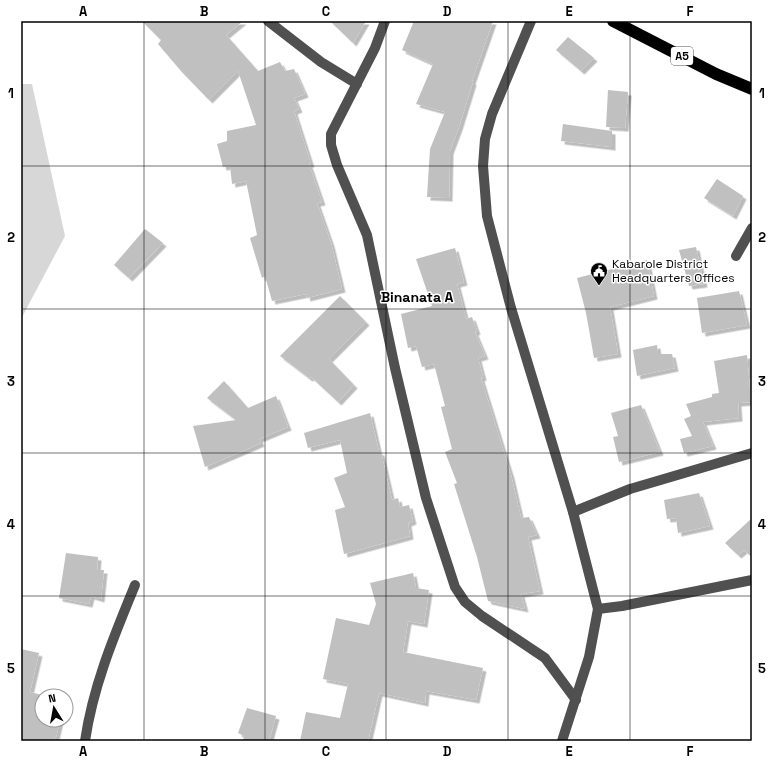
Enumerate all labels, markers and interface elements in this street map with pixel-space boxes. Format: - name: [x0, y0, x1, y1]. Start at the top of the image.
- text: A: [79, 3, 88, 20]
- text: B: [200, 3, 209, 20]
- text: C: [322, 3, 330, 20]
- text: D: [443, 3, 452, 20]
- text: E: [565, 3, 573, 20]
- text: F: [687, 3, 694, 20]
- road number: A5: [671, 47, 693, 65]
- text: 1: [8, 85, 14, 102]
- text: 1: [759, 85, 765, 102]
- text: 2: [7, 229, 15, 246]
- text: 2: [758, 229, 766, 246]
- place label: Kabarole District Headquarters Offices: [612, 256, 735, 286]
- public building icon: Kabarole District Headquarters Offices: [589, 261, 609, 286]
- district label: Binanata A: [381, 288, 453, 306]
- text: 3: [7, 373, 15, 390]
- text: 3: [758, 373, 766, 390]
- text: 4: [7, 516, 15, 533]
- text: 4: [758, 516, 766, 533]
- text: 5: [7, 660, 15, 677]
- text: 5: [758, 660, 766, 677]
- north arrow: [34, 688, 74, 728]
- text: N: [47, 691, 57, 706]
- text: A: [79, 743, 88, 760]
- text: B: [200, 743, 209, 760]
- text: C: [322, 743, 330, 760]
- text: D: [443, 743, 452, 760]
- text: E: [565, 743, 573, 760]
- text: F: [687, 743, 694, 760]

